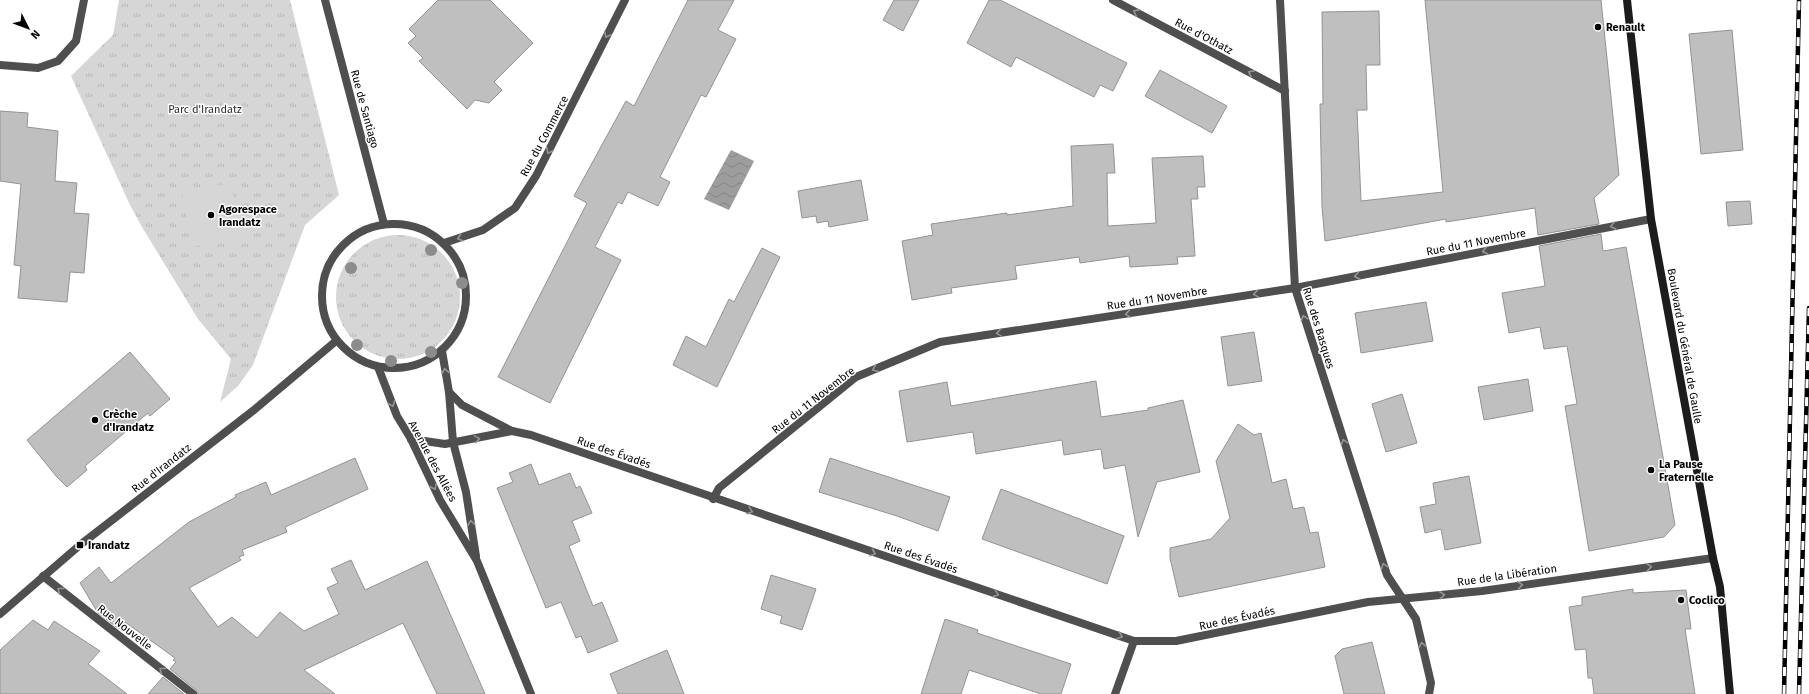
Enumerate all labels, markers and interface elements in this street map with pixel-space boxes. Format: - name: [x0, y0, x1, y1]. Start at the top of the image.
- north arrow: [8, 8, 48, 48]
- one-way arrow: [1132, 9, 1140, 17]
- street label: Rue d'Othatz: [1173, 16, 1235, 57]
- place label: Renault: [1606, 21, 1646, 34]
- marker: Renault: [1593, 22, 1603, 32]
- text: N: [28, 27, 42, 41]
- one-way arrow: [605, 31, 612, 38]
- street label: Rue de Santiago: [348, 68, 381, 150]
- one-way arrow: [1247, 70, 1255, 77]
- street label: Rue du Commerce: [518, 93, 571, 179]
- park label: Parc d'Irandatz: [168, 103, 242, 116]
- one-way arrow: [546, 147, 554, 154]
- place label: Agorespace Irandatz: [218, 203, 277, 229]
- marker: Agorespace Irandatz: [206, 210, 216, 220]
- one-way arrow: [1609, 222, 1616, 230]
- street label: Rue du 11 Novembre: [1425, 226, 1527, 259]
- one-way arrow: [456, 233, 463, 242]
- one-way arrow: [1482, 247, 1488, 255]
- street label: Boulevard du Général de Gaulle: [1664, 267, 1705, 425]
- one-way arrow: [1354, 271, 1360, 280]
- street label: Rue du 11 Novembre: [1106, 284, 1208, 313]
- street label: Rue des Basques: [1300, 286, 1337, 370]
- one-way arrow: [1253, 289, 1259, 298]
- one-way arrow: [1125, 309, 1131, 318]
- one-way arrow: [1300, 315, 1309, 322]
- one-way arrow: [996, 328, 1002, 337]
- street label: Rue du 11 Novembre: [769, 364, 857, 437]
- one-way arrow: [872, 365, 879, 373]
- one-way arrow: [442, 368, 450, 374]
- one-way arrow: [388, 400, 396, 407]
- place label: Crèche d'Irandatz: [103, 408, 154, 434]
- marker: Crèche d'Irandatz: [90, 415, 100, 425]
- street label: Avenue des Allées: [406, 419, 459, 504]
- street label: Rue des Évadés: [575, 433, 653, 471]
- one-way arrow: [474, 435, 480, 443]
- one-way arrow: [1340, 439, 1349, 446]
- street label: Rue d'Irandatz: [129, 441, 194, 496]
- place label: La Pause Fraternelle: [1659, 458, 1714, 484]
- marker: La Pause Fraternelle: [1646, 465, 1656, 475]
- one-way arrow: [429, 482, 437, 490]
- one-way arrow: [746, 506, 753, 515]
- one-way arrow: [467, 519, 476, 526]
- street label: Rue des Évadés: [882, 538, 960, 576]
- place label: Irandatz: [88, 539, 130, 552]
- marker: Irandatz: [75, 540, 85, 550]
- one-way arrow: [870, 548, 877, 557]
- street label: Rue de la Libération: [1456, 562, 1558, 589]
- one-way arrow: [1380, 563, 1389, 570]
- one-way arrow: [1646, 563, 1652, 572]
- one-way arrow: [1517, 581, 1523, 590]
- one-way arrow: [57, 588, 64, 595]
- one-way arrow: [993, 590, 1000, 598]
- one-way arrow: [1439, 591, 1445, 600]
- place label: Coclico: [1689, 594, 1725, 607]
- marker: Coclico: [1676, 595, 1686, 605]
- street label: Rue Nouvelle: [95, 602, 155, 653]
- street label: Rue des Évadés: [1198, 603, 1276, 633]
- one-way arrow: [1116, 631, 1123, 640]
- one-way arrow: [1419, 642, 1427, 648]
- one-way arrow: [160, 668, 167, 675]

